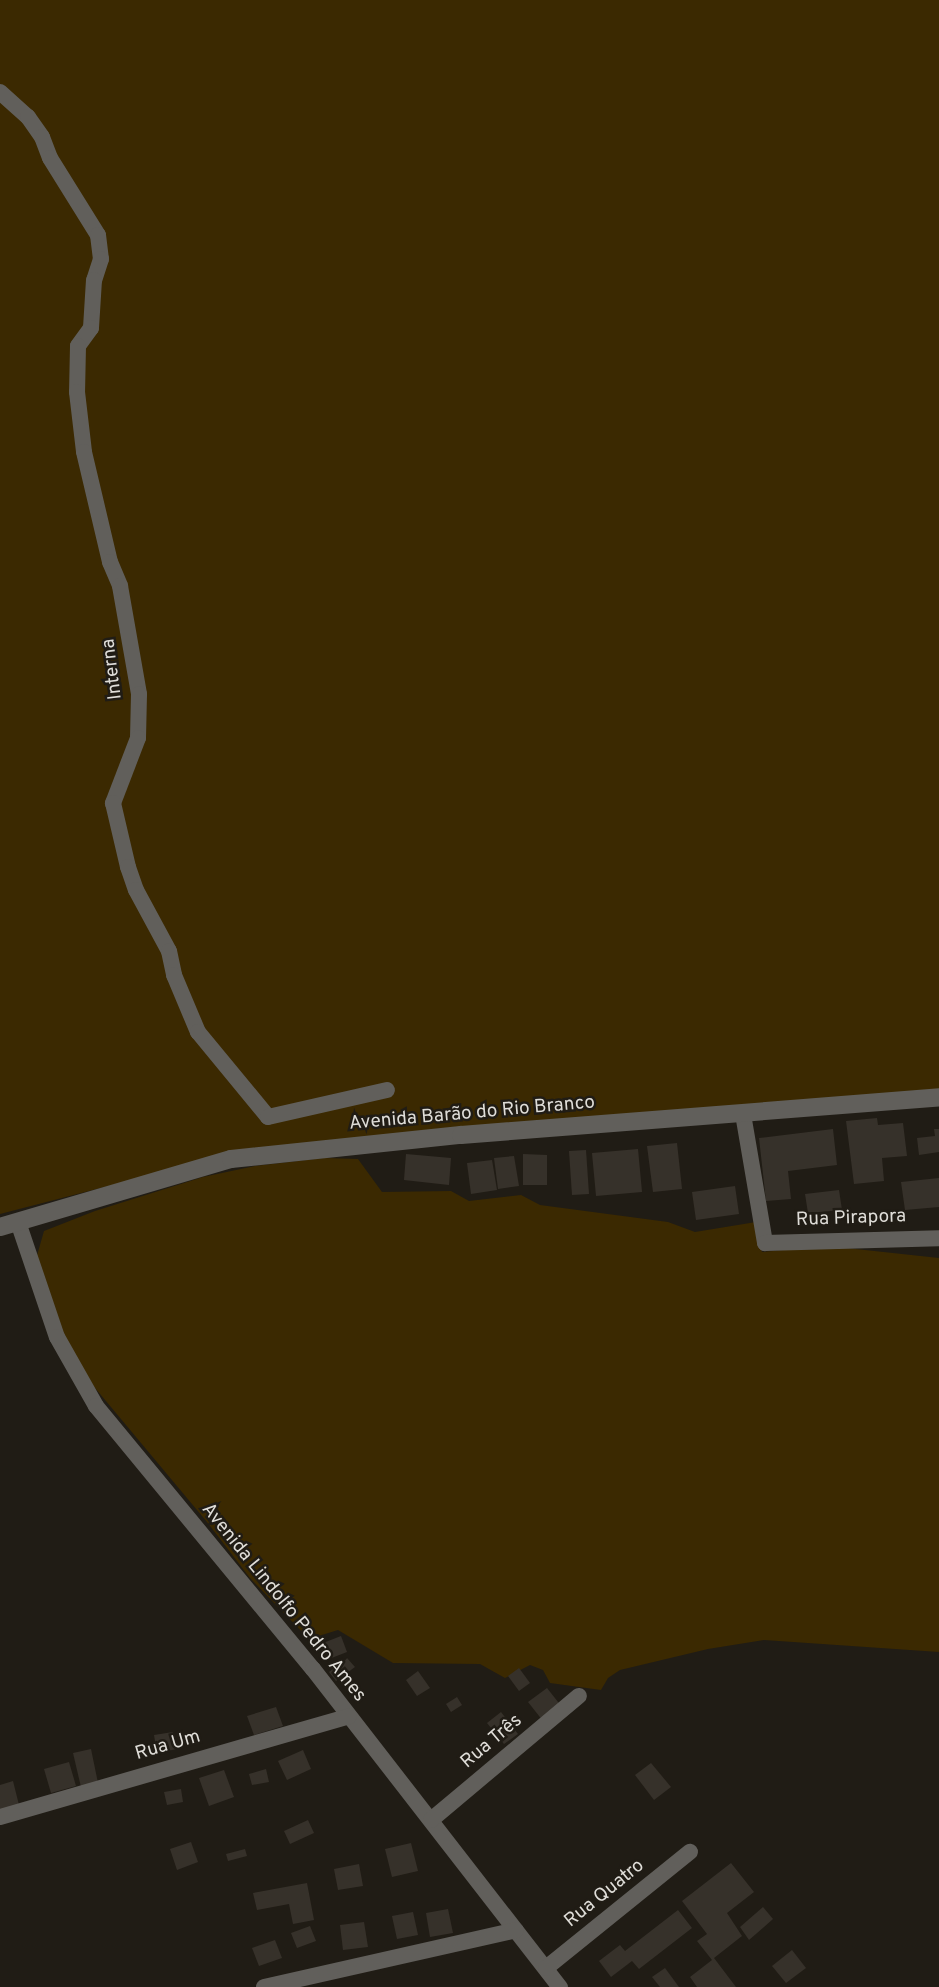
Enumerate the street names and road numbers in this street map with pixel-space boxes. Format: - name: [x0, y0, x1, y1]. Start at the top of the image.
- street label: Interna: [98, 637, 128, 701]
- street label: Avenida Barão do Rio Branco: [348, 1092, 596, 1136]
- street label: Rua Pirapora: [796, 1206, 906, 1232]
- street label: Avenida Lindolfo Pedro Ames: [196, 1499, 370, 1707]
- street label: Rua Três: [456, 1710, 528, 1774]
- street label: Rua Um: [133, 1726, 203, 1766]
- street label: Rua Quatro: [561, 1855, 649, 1933]

